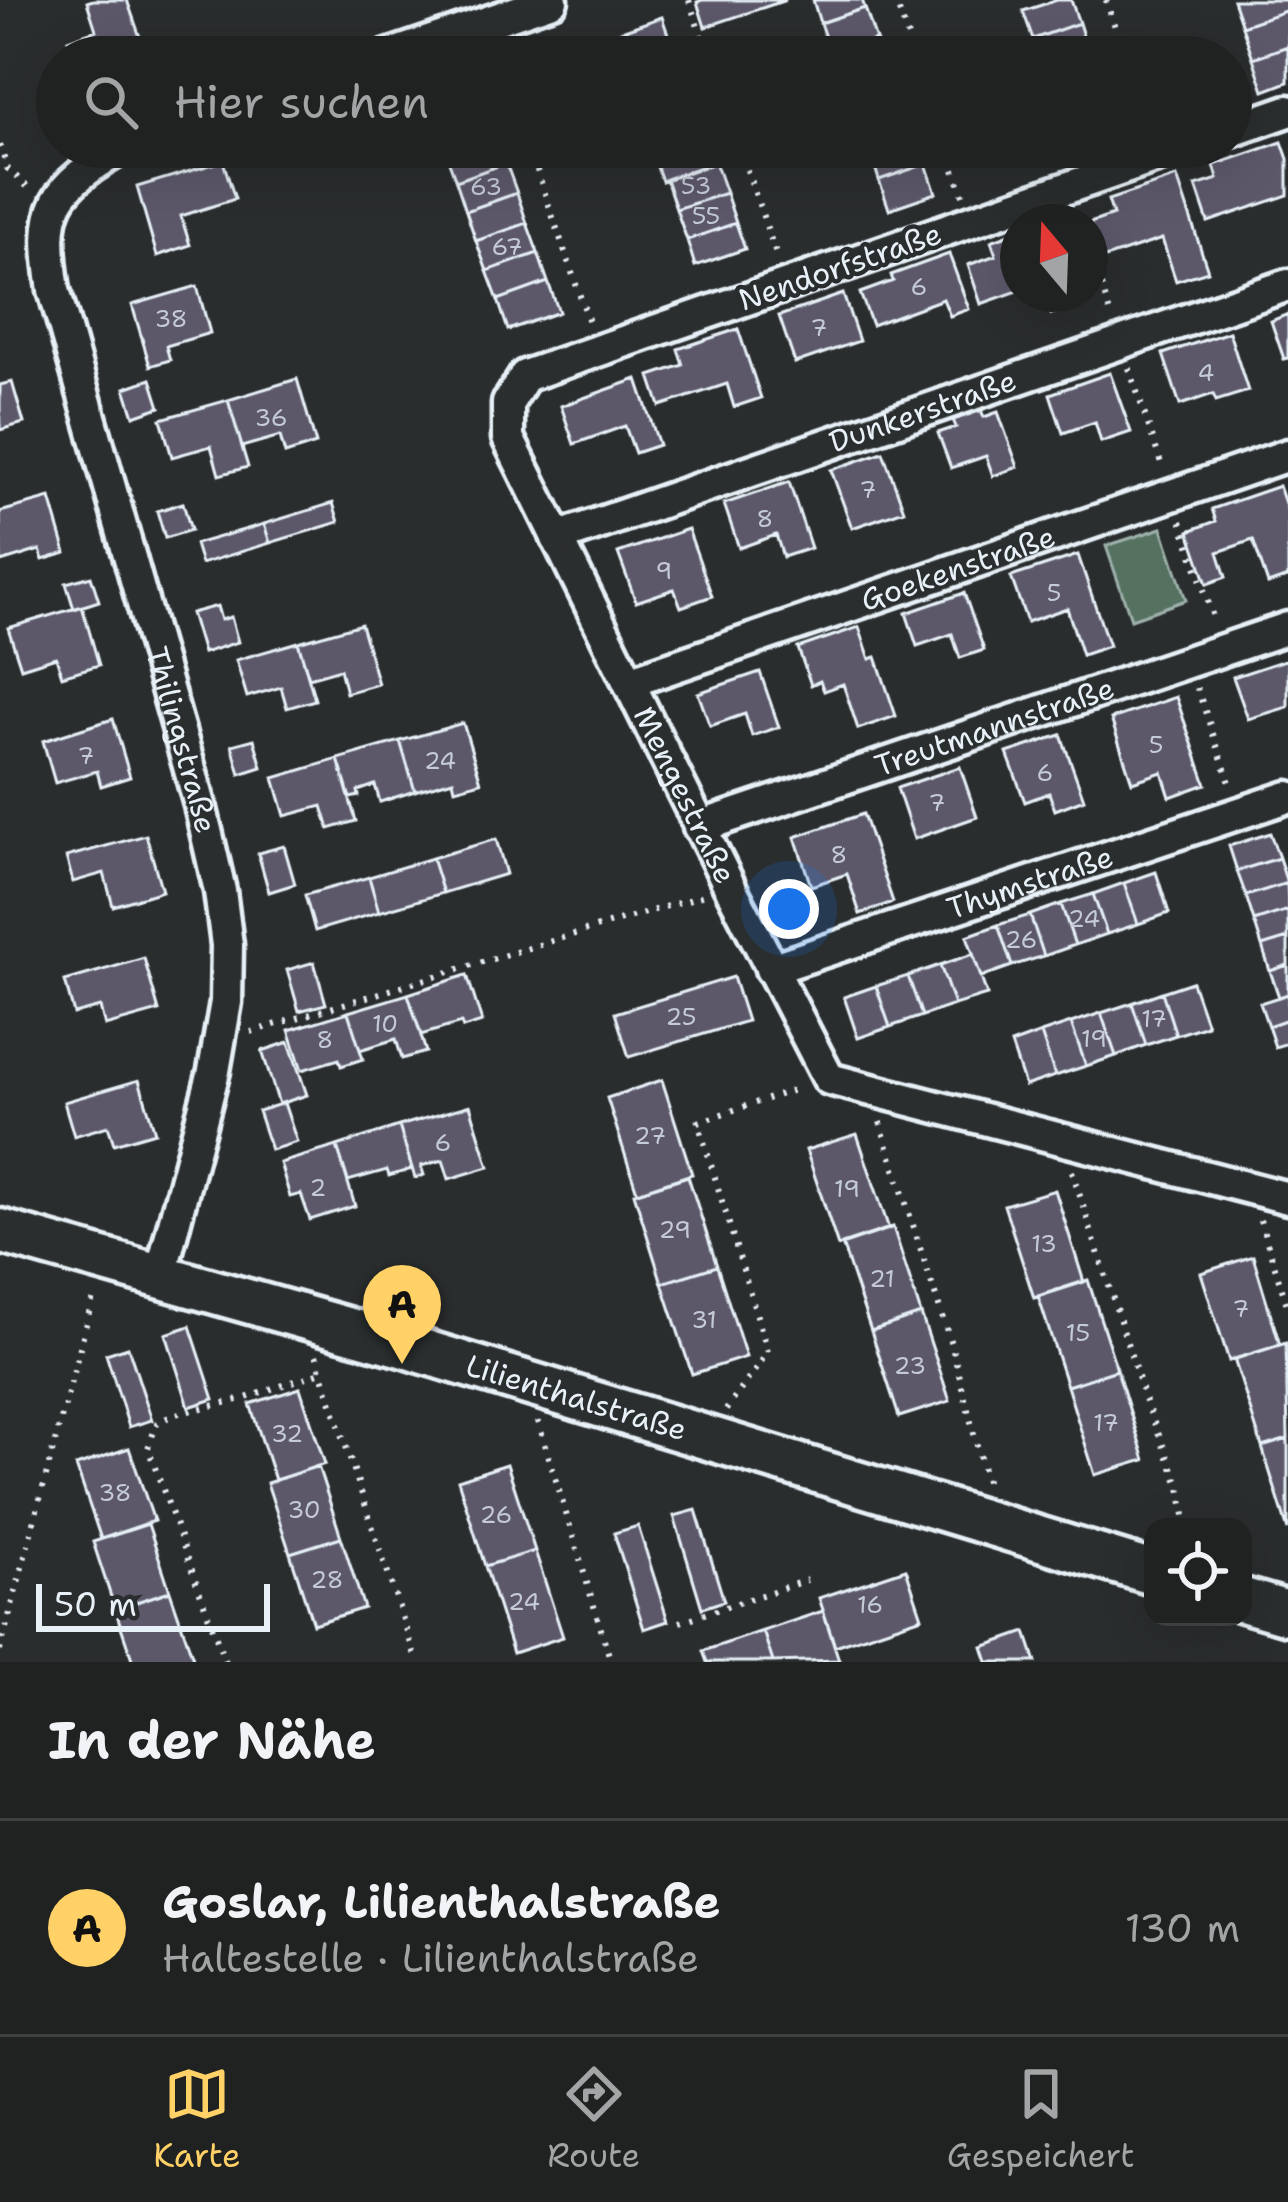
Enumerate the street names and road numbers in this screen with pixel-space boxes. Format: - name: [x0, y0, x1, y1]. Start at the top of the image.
- street label: Nendorfstraße: [733, 213, 947, 320]
- street label: Dunkerstraße: [823, 360, 1022, 462]
- street label: Goekenstraße: [855, 516, 1061, 621]
- street label: Thilingstraße: [136, 642, 227, 837]
- street label: Treutmannstraße: [869, 667, 1120, 786]
- street label: Mengestraße: [624, 699, 746, 890]
- street label: Thymstraße: [941, 836, 1118, 929]
- street label: Lilienthalstraße: [461, 1345, 692, 1450]

